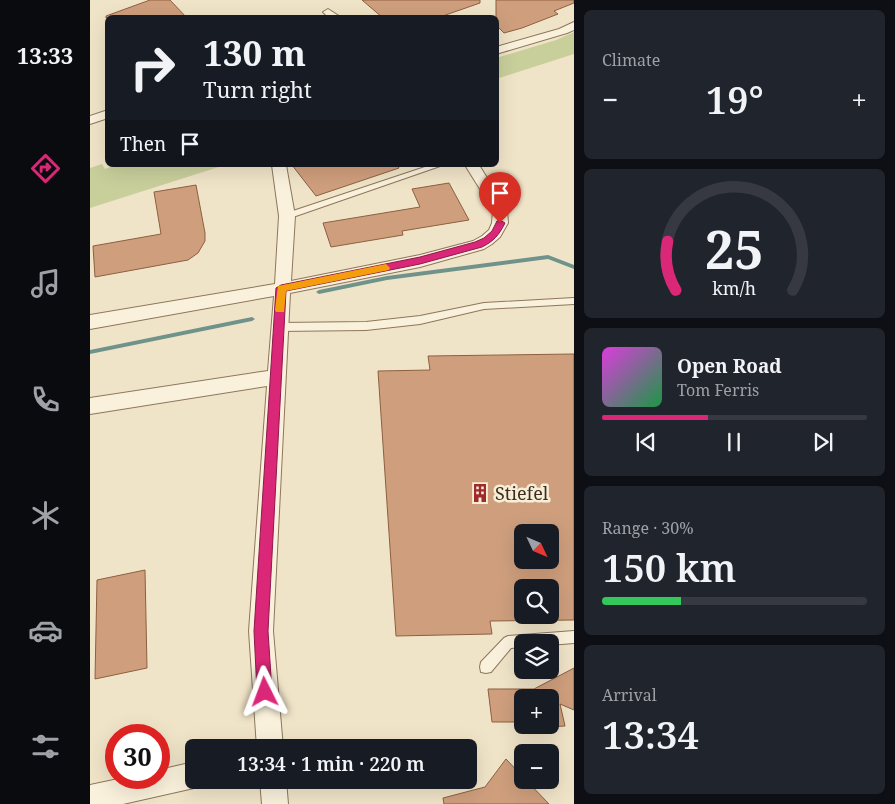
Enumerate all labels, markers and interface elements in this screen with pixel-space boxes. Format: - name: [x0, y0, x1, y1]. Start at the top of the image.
- text: 130 m: [203, 29, 306, 76]
- icon: right: [120, 35, 185, 100]
- text: 13:33: [17, 40, 73, 70]
- text: Climate: [602, 49, 660, 71]
- text: 19°: [706, 73, 764, 125]
- text: Turn right: [203, 74, 312, 104]
- text: −: [602, 80, 618, 118]
- text: +: [851, 80, 867, 118]
- icon: arrive: [176, 130, 204, 158]
- text: Then: [120, 131, 166, 157]
- icon: directions: [28, 151, 63, 186]
- pin: [479, 172, 521, 223]
- icon: arrive: [486, 179, 514, 207]
- text: 25: [705, 213, 764, 284]
- icon: music: [28, 266, 63, 301]
- text: km/h: [713, 276, 756, 300]
- text: Open Road: [677, 353, 782, 379]
- text: Tom Ferris: [677, 379, 759, 401]
- icon: phone: [28, 382, 63, 417]
- icon: previous: [632, 428, 660, 456]
- icon: pause: [720, 428, 748, 456]
- icon: next: [809, 428, 837, 456]
- place label: Stiefel: [495, 481, 549, 505]
- building icon: Stiefel: [469, 482, 491, 504]
- icon: climate: [28, 498, 63, 533]
- text: Range · 30%: [602, 517, 694, 539]
- north arrow: [514, 524, 559, 569]
- map controls: [514, 524, 559, 789]
- text: 150 km: [602, 541, 736, 593]
- button: search: [514, 579, 559, 624]
- icon: car: [28, 613, 63, 648]
- button: layers: [514, 634, 559, 679]
- position arrow: [238, 665, 290, 717]
- text: Arrival: [602, 684, 657, 706]
- button: +: [514, 689, 559, 734]
- text: 13:34: [602, 708, 699, 760]
- speed limit sign: 30: [105, 724, 170, 789]
- icon: filters: [28, 729, 63, 764]
- button: −: [514, 744, 559, 789]
- text: 13:34 · 1 min · 220 m: [237, 751, 425, 777]

